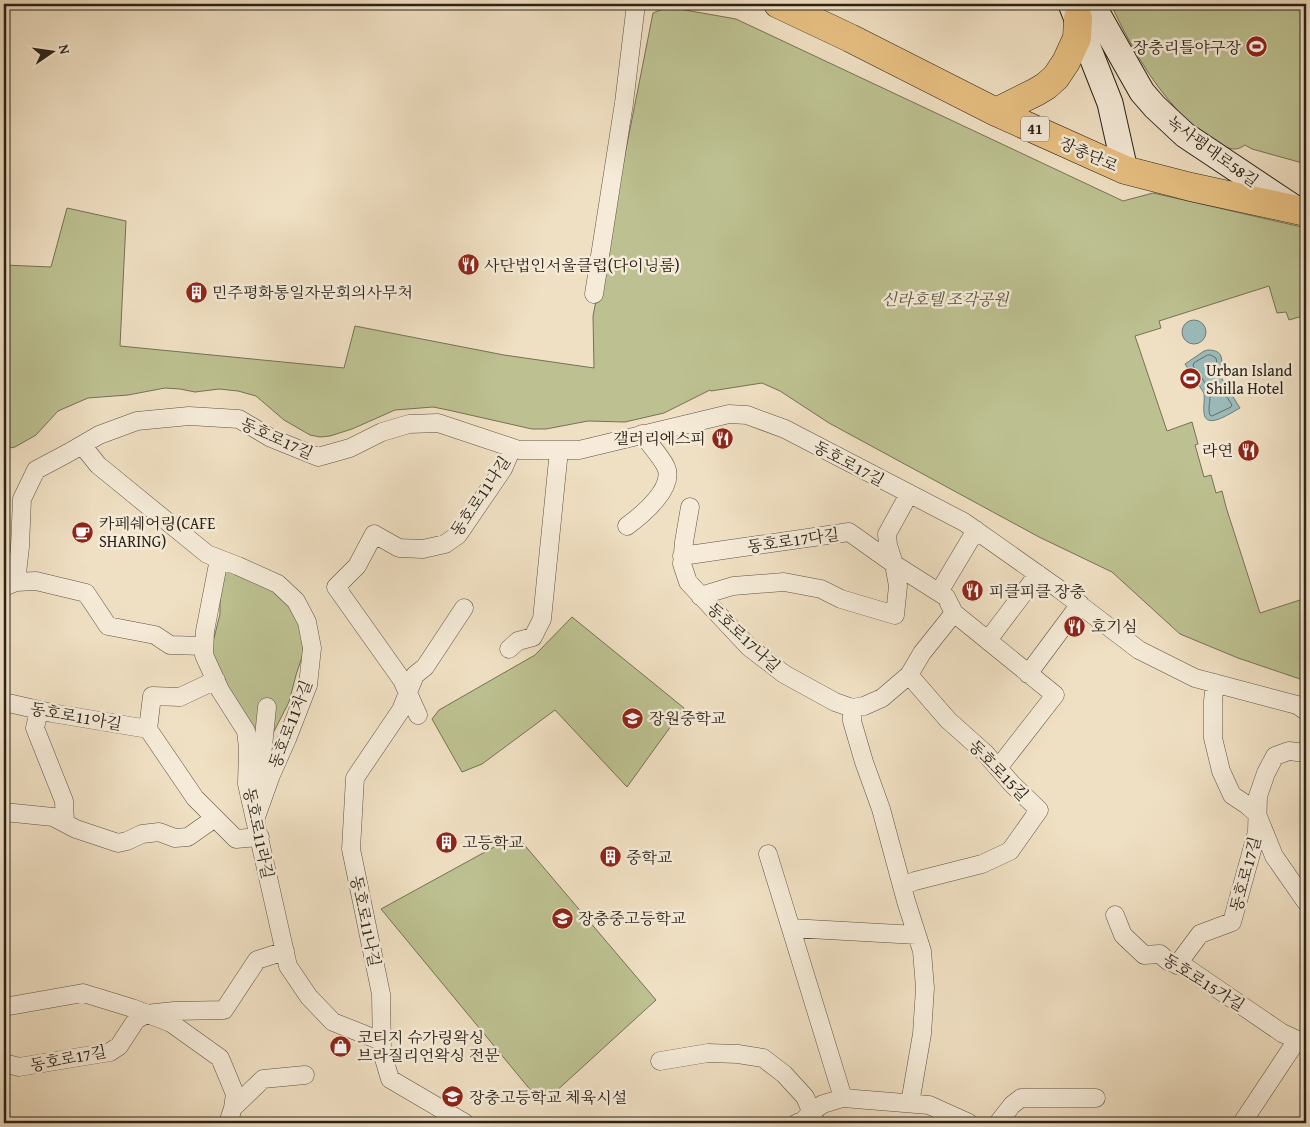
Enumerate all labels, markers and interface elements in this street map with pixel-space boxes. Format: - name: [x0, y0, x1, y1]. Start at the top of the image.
- north arrow: [28, 28, 78, 78]
- place label: 장충리틀야구장: [1133, 35, 1242, 59]
- sports icon: 장충리틀야구장: [1245, 35, 1269, 59]
- text: N: [54, 42, 76, 57]
- street label: 녹사평대로58길: [1162, 110, 1264, 192]
- road number: 41: [1021, 116, 1049, 142]
- street label: 장충단로: [1056, 130, 1123, 178]
- restaurant icon: 사단법인서울클럽(다이닝룸): [456, 253, 480, 277]
- place label: 사단법인서울클럽(다이닝룸): [484, 253, 680, 277]
- building icon: 민주평화통일자문회의사무처: [184, 280, 208, 304]
- place label: 민주평화통일자문회의사무처: [212, 280, 413, 304]
- park label: 신라호텔 조각공원: [882, 287, 1010, 311]
- place label: Urban Island Shilla Hotel: [1206, 358, 1293, 400]
- sports icon: Urban Island Shilla Hotel: [1178, 367, 1202, 391]
- street label: 동호로17길: [237, 411, 317, 465]
- place label: 갤러리에스피: [613, 426, 706, 450]
- restaurant icon: 갤러리에스피: [710, 426, 734, 450]
- street label: 동호로17길: [809, 434, 889, 492]
- place label: 라연: [1202, 438, 1233, 462]
- restaurant icon: 라연: [1237, 438, 1261, 462]
- street label: 동호로11나길: [444, 451, 516, 541]
- place label: 카페쉐어링(CAFE SHARING): [99, 511, 215, 553]
- cafe icon: 카페쉐어링(CAFE SHARING): [71, 520, 95, 544]
- street label: 동호로17다길: [745, 522, 841, 558]
- restaurant icon: 피클피클 장충: [961, 579, 985, 603]
- place label: 피클피클 장충: [989, 579, 1086, 603]
- street label: 동호로17나길: [702, 597, 786, 677]
- restaurant icon: 호기심: [1063, 614, 1087, 638]
- place label: 호기심: [1091, 614, 1137, 638]
- street label: 동호로11차길: [262, 676, 318, 772]
- street label: 동호로11아길: [28, 696, 124, 736]
- school or university icon: 장원중학교: [621, 706, 645, 730]
- place label: 장원중학교: [649, 706, 726, 730]
- street label: 동호로15길: [964, 734, 1034, 806]
- street label: 동호로11라길: [238, 785, 280, 881]
- building icon: 고등학교: [434, 830, 458, 854]
- place label: 고등학교: [462, 830, 524, 854]
- street label: 동호로17길: [1223, 834, 1267, 914]
- building icon: 중학교: [598, 845, 622, 869]
- place label: 중학교: [626, 845, 672, 869]
- street label: 동호로11나길: [345, 873, 387, 969]
- school or university icon: 장충중고등학교: [550, 906, 574, 930]
- place label: 장충중고등학교: [578, 906, 686, 930]
- street label: 동호로15가길: [1158, 947, 1250, 1017]
- place label: 코티지 슈가링왁싱 브라질리언왁싱 전문: [357, 1025, 500, 1067]
- shop icon: 코티지 슈가링왁싱 브라질리언왁싱 전문: [329, 1034, 353, 1058]
- street label: 동호로17길: [28, 1039, 108, 1077]
- school or university icon: 장충고등학교 체육시설: [441, 1085, 465, 1109]
- place label: 장충고등학교 체육시설: [469, 1085, 627, 1109]

